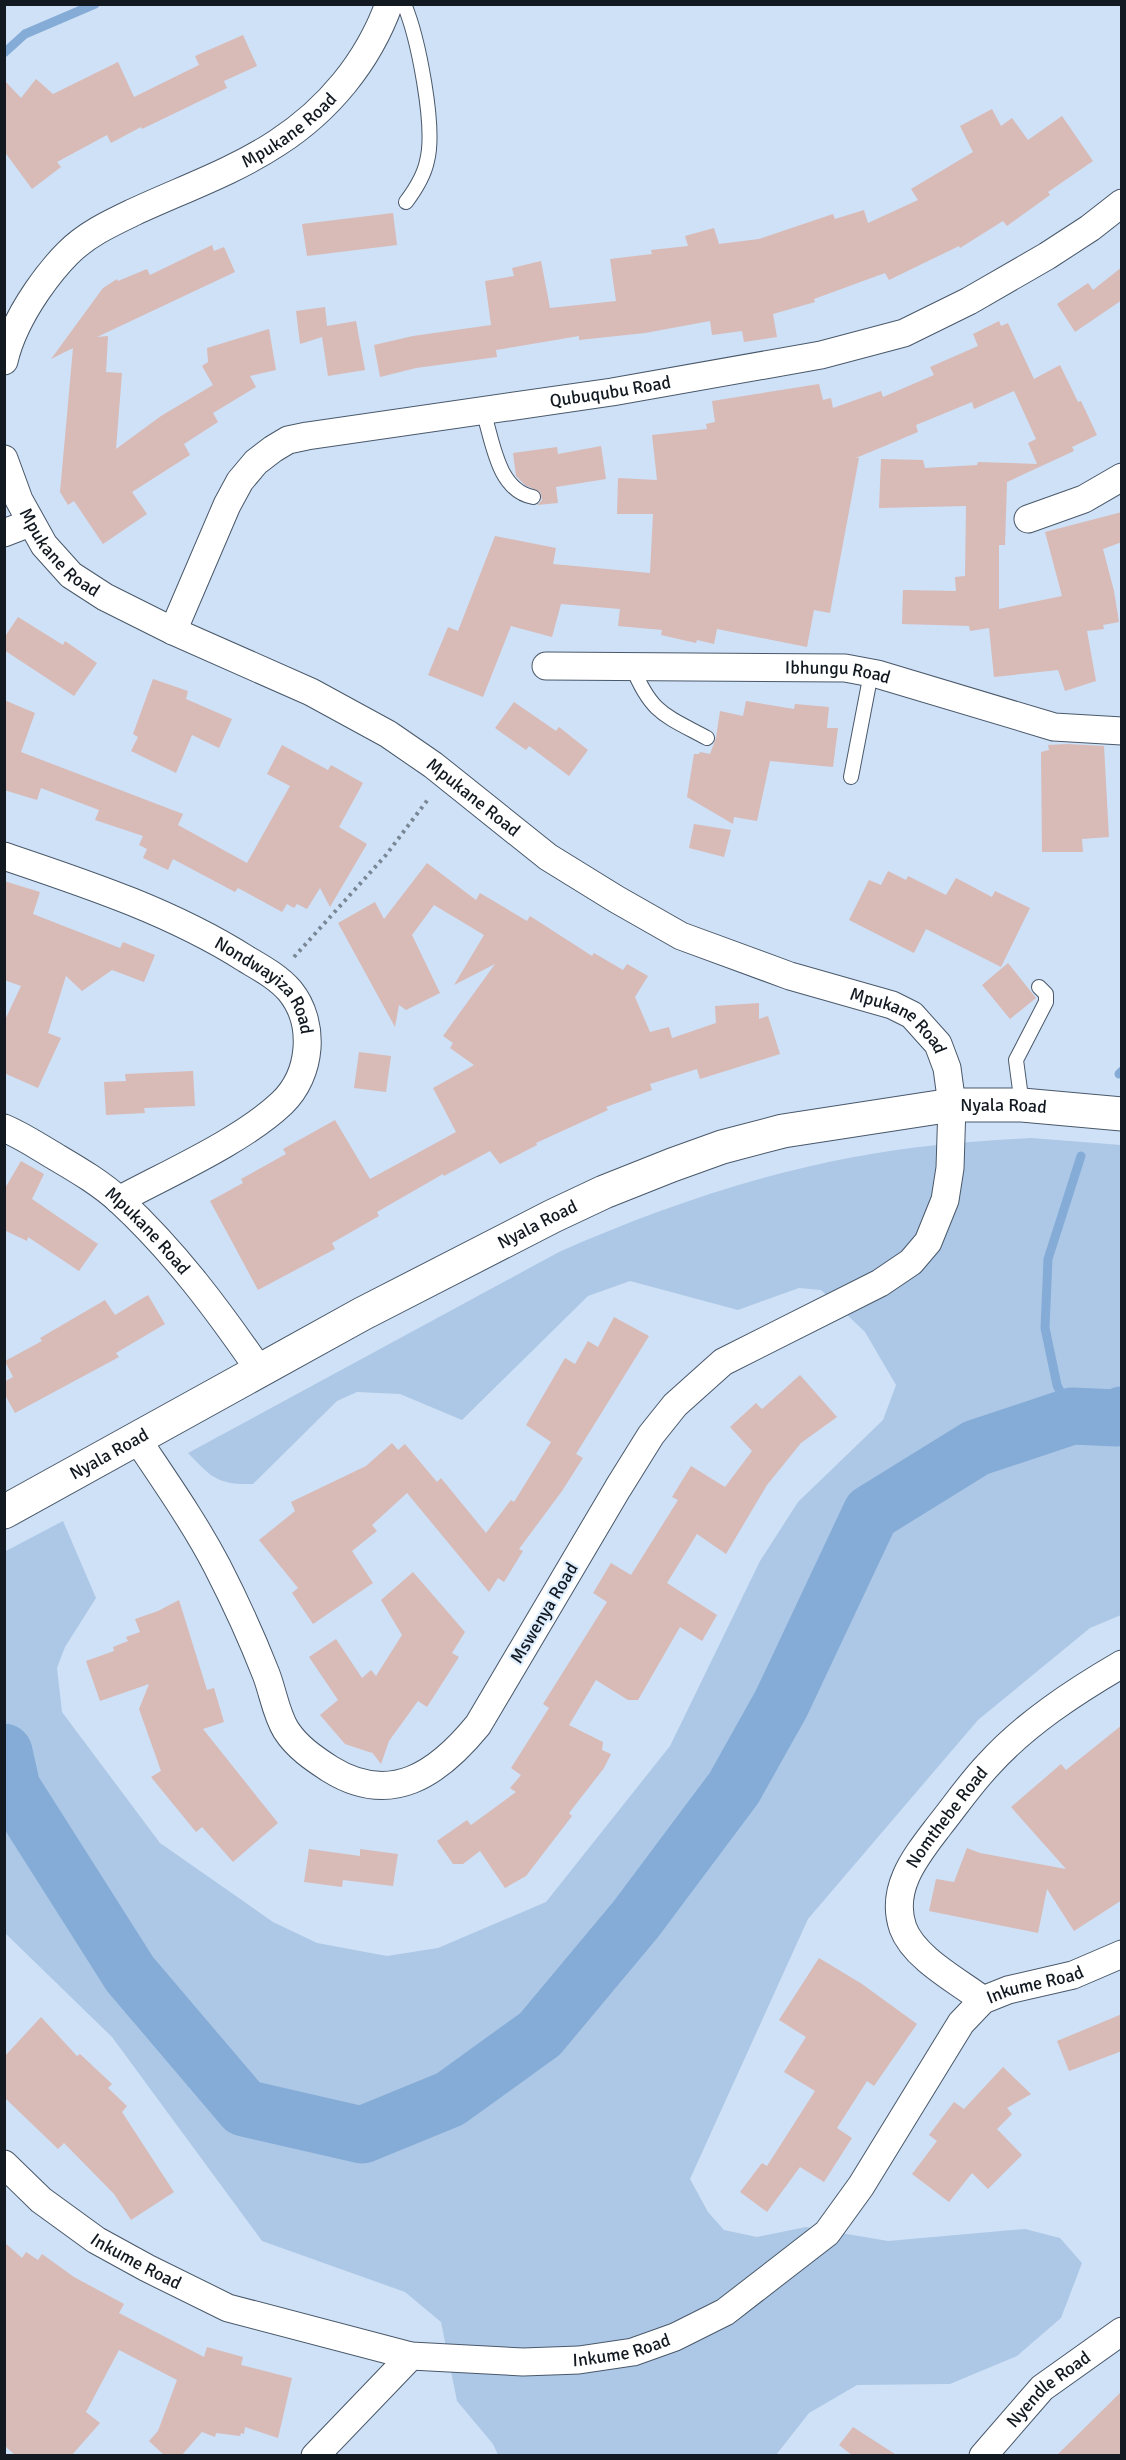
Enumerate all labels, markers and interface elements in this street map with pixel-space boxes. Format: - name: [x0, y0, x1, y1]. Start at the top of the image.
- street label: Mpukane Road: [237, 88, 341, 173]
- street label: Qubuqubu Road: [548, 371, 672, 412]
- street label: Mpukane Road: [15, 504, 104, 602]
- street label: Ibhungu Road: [785, 657, 893, 688]
- street label: Mpukane Road: [422, 753, 525, 841]
- street label: Nondwayiza Road: [211, 932, 318, 1035]
- street label: Mpukane Road: [847, 983, 951, 1056]
- street label: Nyala Road: [960, 1094, 1048, 1118]
- street label: Mpukane Road: [101, 1182, 195, 1279]
- street label: Nyala Road: [494, 1195, 581, 1254]
- street label: Nyala Road: [66, 1423, 152, 1484]
- street label: Mswenya Road: [505, 1559, 583, 1667]
- street label: Nomthebe Road: [901, 1762, 992, 1872]
- street label: Inkume Road: [983, 1961, 1087, 2009]
- street label: Inkume Road: [86, 2228, 185, 2294]
- street label: Inkume Road: [572, 2329, 673, 2371]
- street label: Nyendle Road: [1002, 2346, 1095, 2432]

